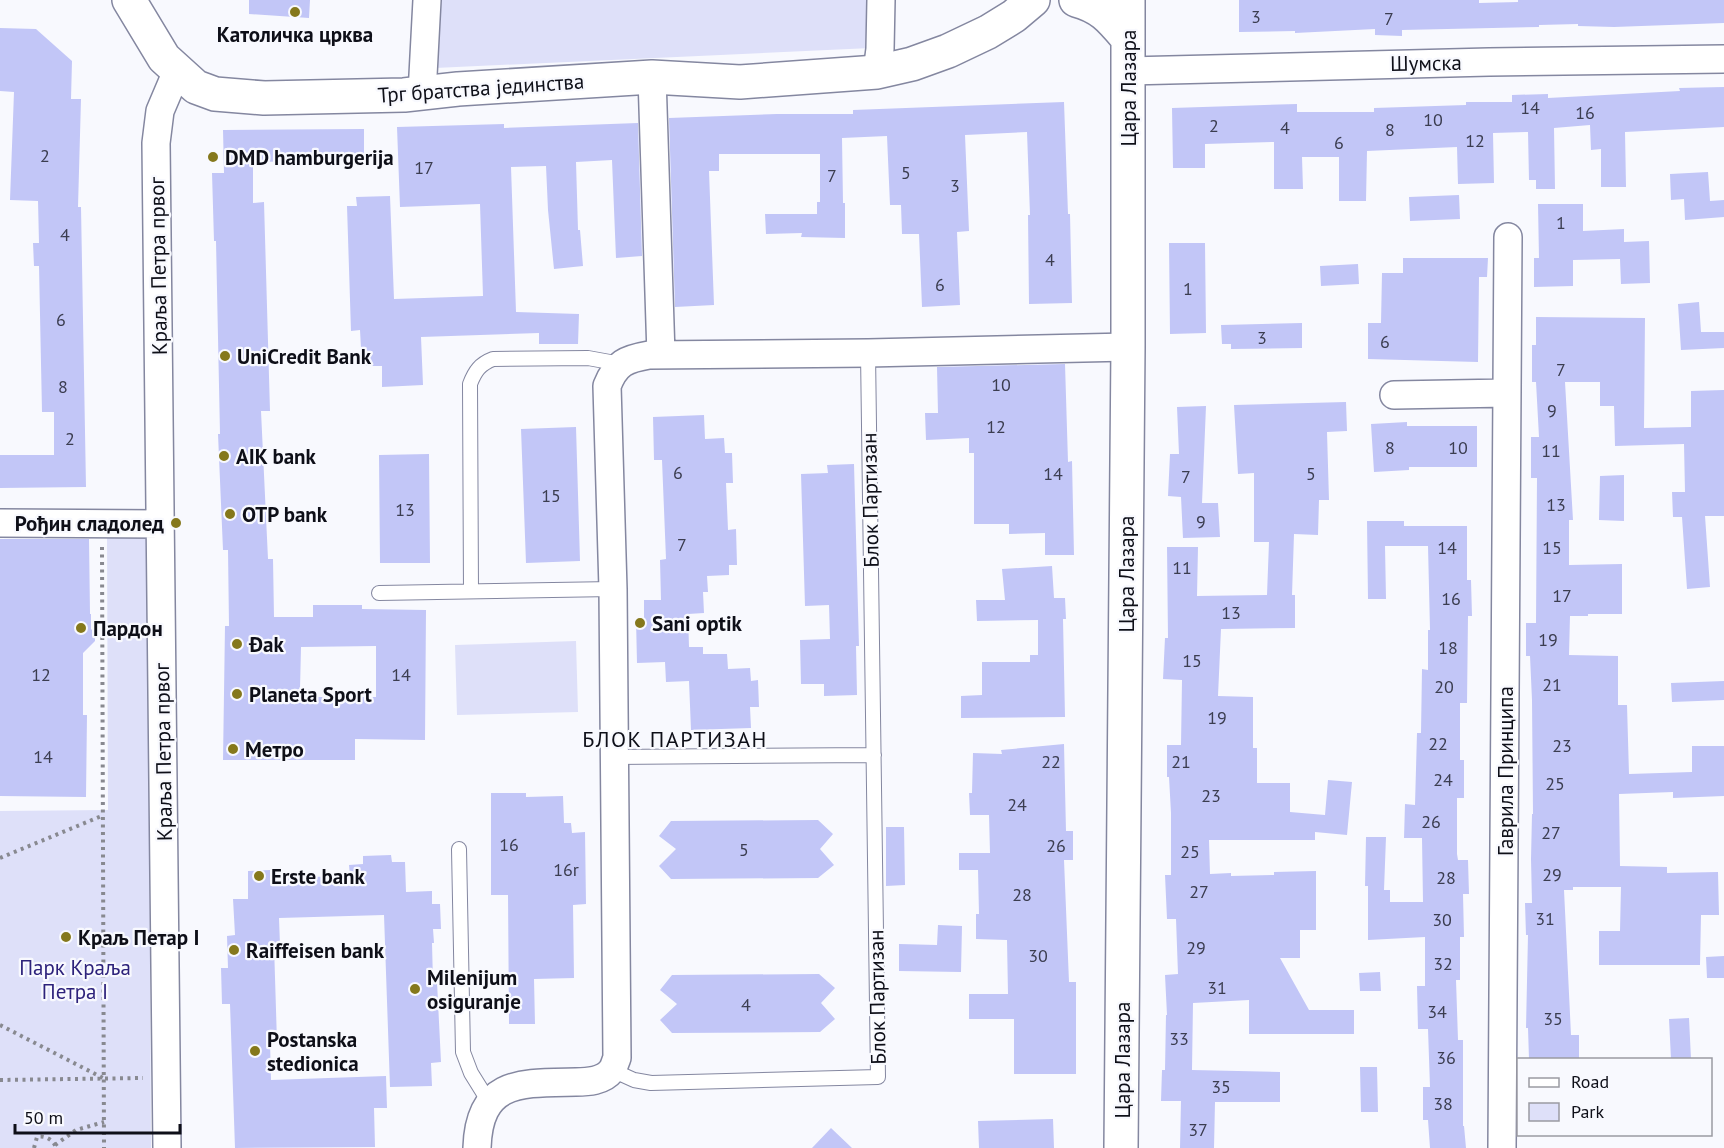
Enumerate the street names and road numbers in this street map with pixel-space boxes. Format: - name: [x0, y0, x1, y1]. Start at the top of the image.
- street label: Цара Лазара: [1115, 30, 1142, 147]
- street label: Шумска: [1390, 49, 1462, 77]
- street label: Трг братства јединства: [377, 67, 585, 109]
- street label: Краља Петра првог: [143, 176, 173, 355]
- street label: Блок Партизан: [855, 432, 885, 568]
- street label: Цара Лазара: [1113, 516, 1140, 633]
- street label: Краља Петра првог: [148, 662, 178, 841]
- street label: Гаврила Принципа: [1492, 686, 1519, 856]
- street label: Блок Партизан: [862, 929, 892, 1065]
- street label: Цара Лазара: [1109, 1002, 1136, 1119]

